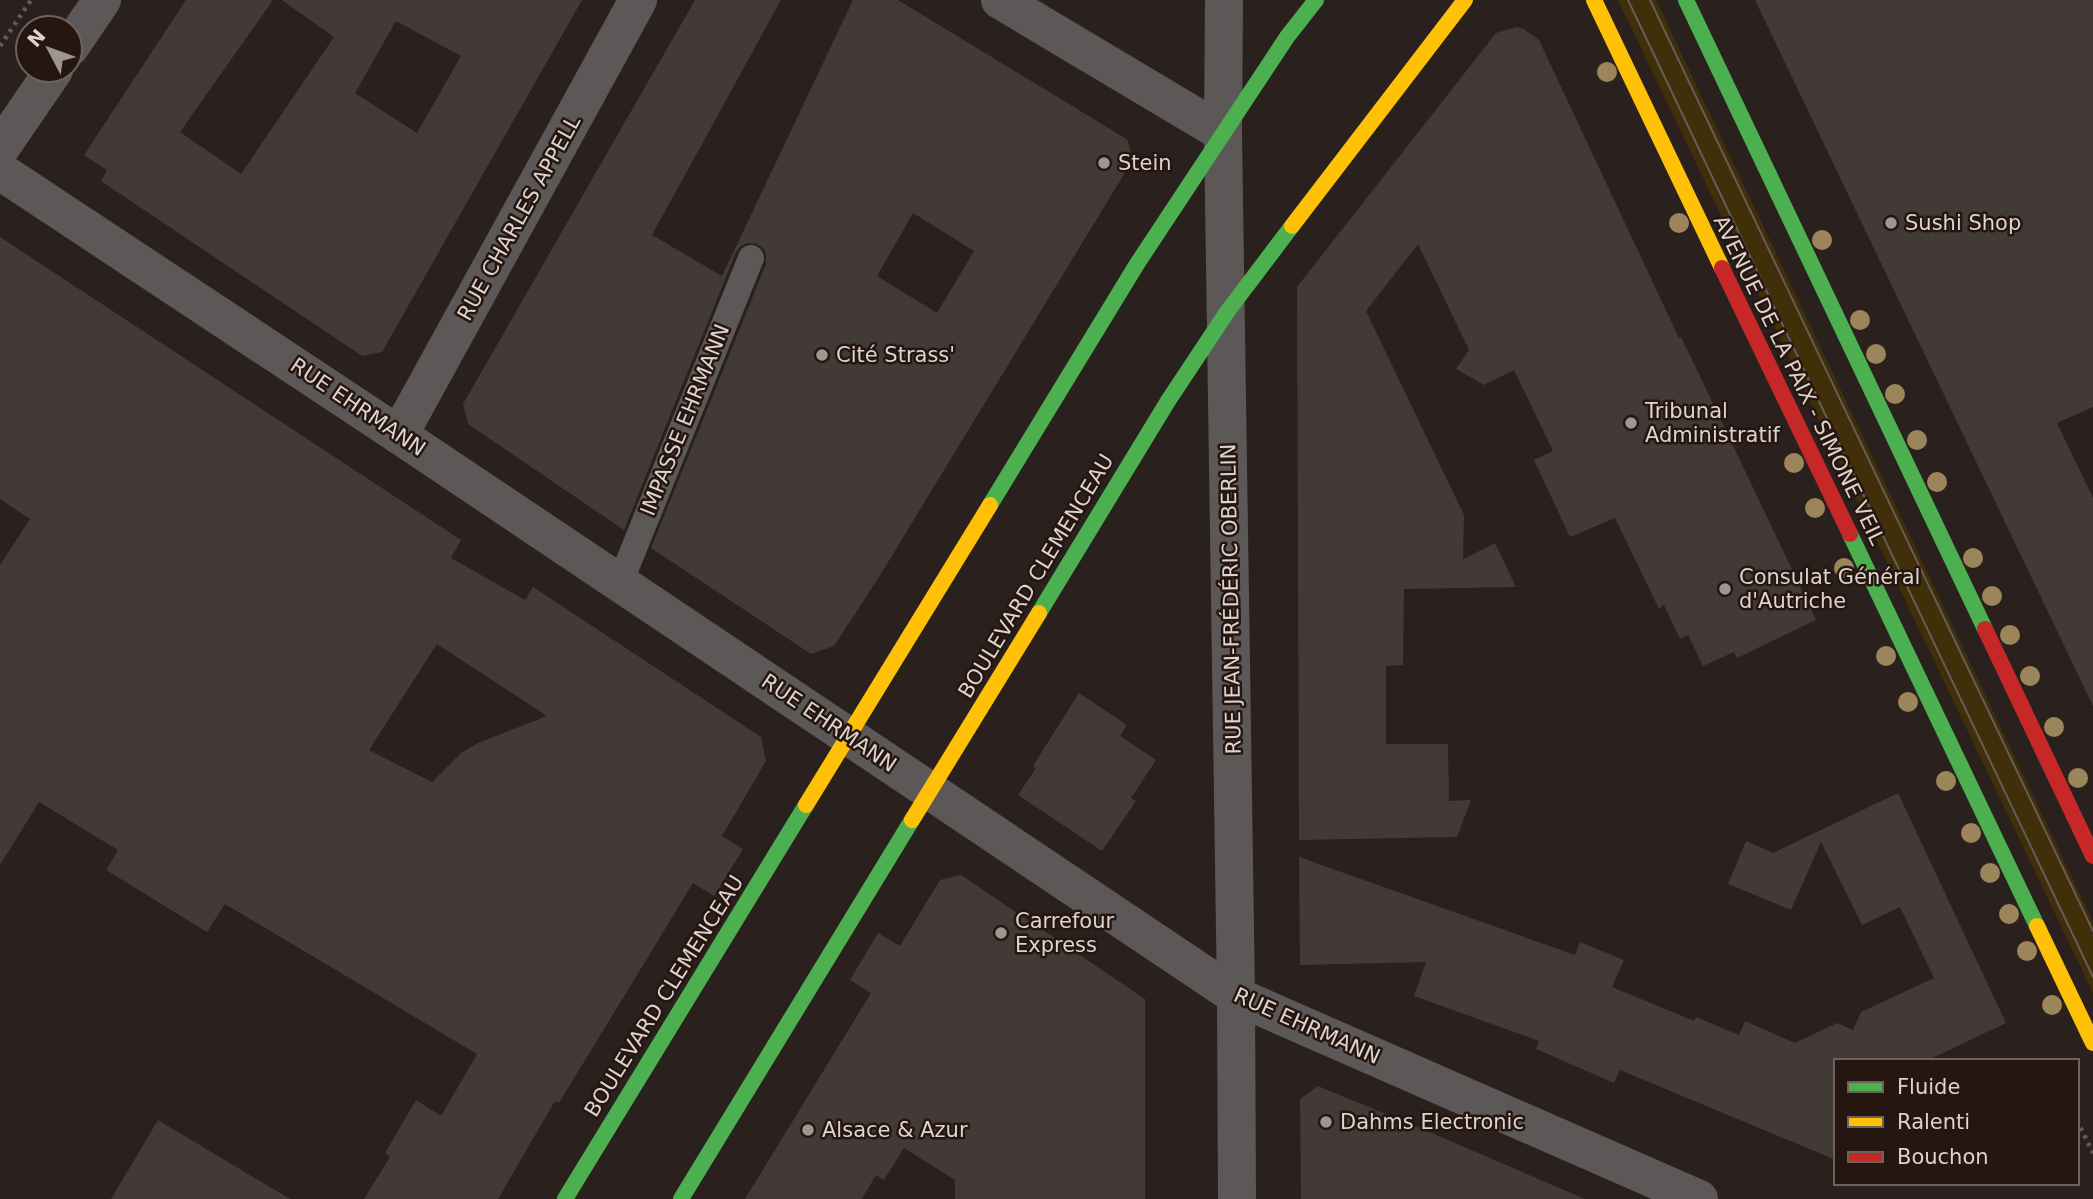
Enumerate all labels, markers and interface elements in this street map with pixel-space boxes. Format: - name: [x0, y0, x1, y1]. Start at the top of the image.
- north arrow: [14, 14, 84, 84]
- text: N: [23, 25, 50, 51]
- street label: RUE CHARLES APPELL: [453, 111, 586, 325]
- place label: Stein: [1118, 151, 1172, 175]
- marker: Stein: [1096, 155, 1112, 171]
- street label: AVENUE DE LA PAIX - SIMONE VEIL: [1709, 211, 1890, 549]
- place label: Sushi Shop: [1905, 211, 2021, 235]
- marker: Sushi Shop: [1883, 215, 1899, 231]
- street label: IMPASSE EHRMANN: [636, 321, 734, 519]
- place label: Cité Strass': [836, 343, 955, 367]
- marker: Cité Strass': [814, 347, 830, 363]
- street label: RUE EHRMANN: [286, 353, 430, 461]
- place label: Tribunal Administratif: [1644, 399, 1781, 447]
- marker: Tribunal Administratif: [1623, 415, 1639, 431]
- street label: RUE JEAN-FRÉDÉRIC OBERLIN: [1215, 443, 1246, 755]
- street label: BOULEVARD CLEMENCEAU: [954, 450, 1118, 702]
- place label: Consulat Général d'Autriche: [1739, 565, 1920, 613]
- marker: Consulat Général d'Autriche: [1717, 581, 1733, 597]
- street label: RUE EHRMANN: [757, 669, 901, 777]
- street label: BOULEVARD CLEMENCEAU: [580, 871, 748, 1121]
- place label: Carrefour Express: [1015, 909, 1114, 957]
- marker: Carrefour Express: [993, 925, 1009, 941]
- street label: RUE EHRMANN: [1230, 983, 1384, 1069]
- legend: [1834, 1059, 2079, 1185]
- text: Fluide: [1897, 1075, 1960, 1099]
- place label: Dahms Electronic: [1340, 1110, 1524, 1134]
- text: Ralenti: [1897, 1110, 1970, 1134]
- marker: Dahms Electronic: [1318, 1114, 1334, 1130]
- place label: Alsace & Azur: [822, 1118, 968, 1142]
- marker: Alsace & Azur: [800, 1122, 816, 1138]
- text: Bouchon: [1897, 1145, 1989, 1169]

